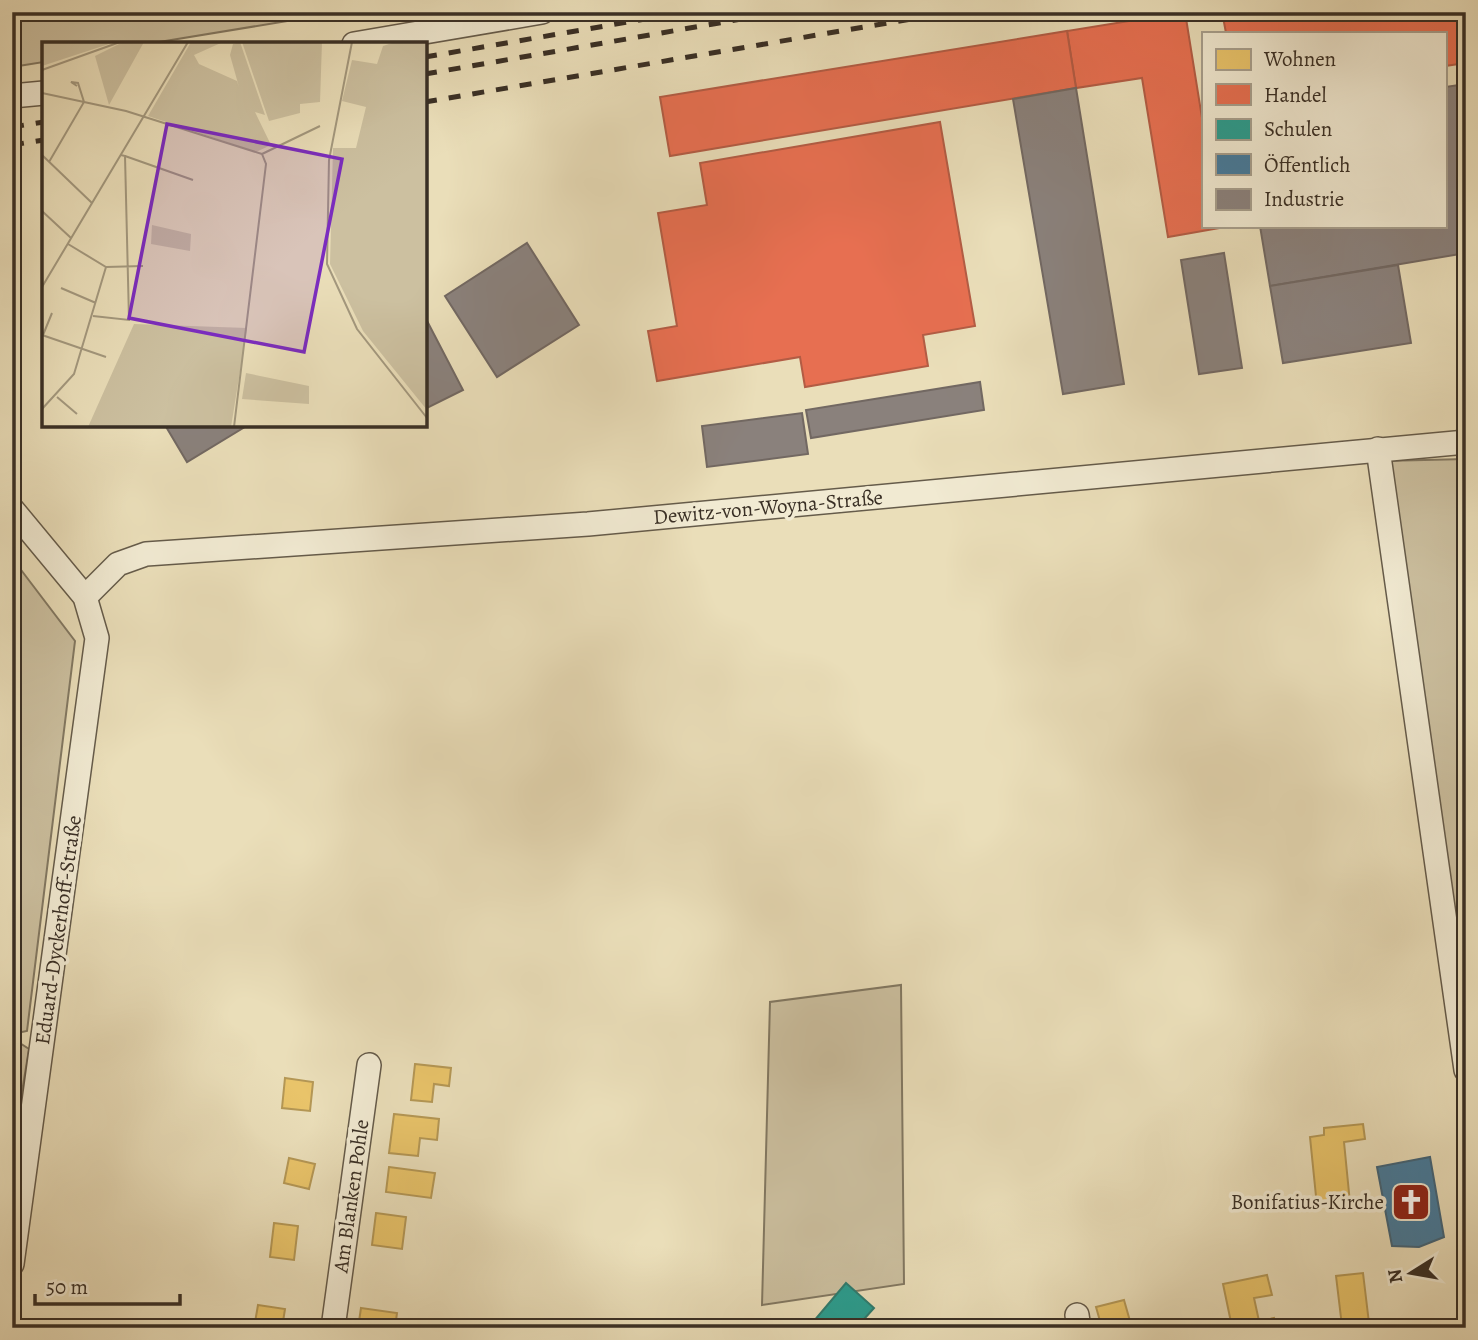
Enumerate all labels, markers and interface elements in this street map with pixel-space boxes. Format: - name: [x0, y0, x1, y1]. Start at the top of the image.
- legend: [1202, 32, 1446, 228]
- inset map: [42, 42, 427, 427]
- text: Wohnen: [1263, 45, 1336, 73]
- text: Handel: [1264, 81, 1327, 109]
- text: Schulen: [1264, 115, 1332, 143]
- text: Öffentlich: [1264, 151, 1350, 179]
- text: Industrie: [1264, 185, 1344, 213]
- street label: Dewitz-von-Woyna-Straße: [652, 483, 884, 531]
- street label: Eduard-Dyckerhoff-Straße: [28, 813, 88, 1047]
- street label: Am Blanken Pohle: [326, 1118, 376, 1275]
- church icon: Bonifatius-Kirche: [1390, 1181, 1432, 1223]
- place label: Bonifatius-Kirche: [1231, 1188, 1384, 1216]
- north arrow: [1376, 1238, 1446, 1308]
- scale bar: [35, 1263, 180, 1307]
- text: N: [1381, 1267, 1409, 1285]
- text: 50 m: [46, 1273, 88, 1301]

